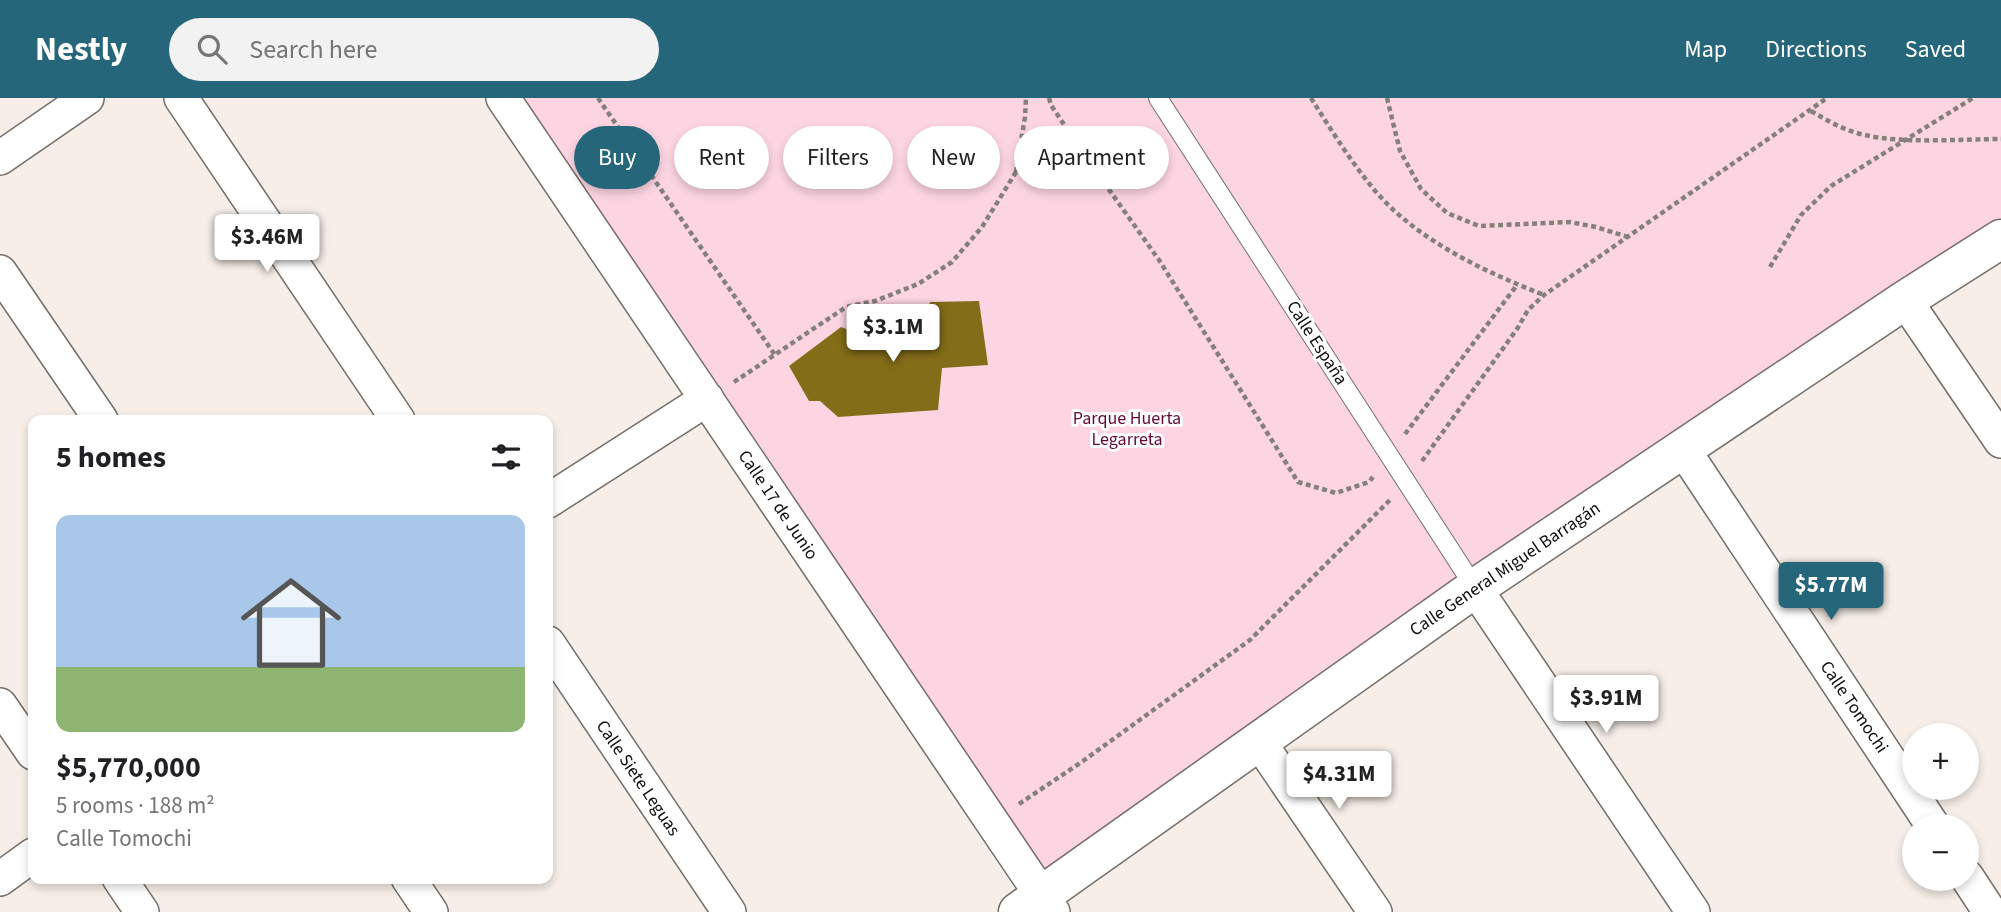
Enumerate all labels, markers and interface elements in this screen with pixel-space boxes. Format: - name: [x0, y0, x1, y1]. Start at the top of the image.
- search box: [169, 18, 659, 81]
- text: Nestly: [35, 26, 127, 73]
- icon: search: [193, 30, 231, 68]
- text: Search here: [249, 31, 377, 68]
- text: Map: [1684, 32, 1727, 67]
- text: Directions: [1765, 32, 1867, 67]
- text: Saved: [1905, 32, 1966, 67]
- chip: Buy: [574, 126, 660, 189]
- chip: Rent: [674, 126, 769, 189]
- chip: Filters: [783, 126, 893, 189]
- chip: New: [907, 126, 1000, 189]
- chip: Apartment: [1014, 126, 1169, 189]
- pin: $3.46M: [210, 214, 324, 274]
- text: $3.46M: [230, 220, 304, 253]
- street label: Calle España: [1280, 296, 1354, 390]
- pin: $3.1M: [844, 304, 942, 364]
- text: $3.1M: [863, 310, 923, 343]
- park label: Parque Huerta Legarreta: [1073, 406, 1181, 452]
- text: 5 homes: [56, 436, 166, 479]
- icon: filters: [487, 438, 525, 476]
- street label: Calle 17 de Junio: [732, 445, 824, 565]
- street label: Calle General Miguel Barragán: [1405, 496, 1605, 642]
- icon: home: [228, 560, 354, 686]
- pin: $5.77M: [1774, 562, 1888, 622]
- text: $5.77M: [1794, 568, 1868, 601]
- street label: Calle Tomochi: [1814, 656, 1894, 758]
- pin: $3.91M: [1549, 676, 1663, 735]
- text: $3.91M: [1569, 681, 1643, 714]
- street label: Calle Siete Leguas: [590, 715, 686, 841]
- map controls: [1902, 723, 1979, 891]
- button: +: [1902, 723, 1979, 800]
- text: $5,770,000: [56, 746, 201, 789]
- pin: $4.31M: [1282, 752, 1396, 811]
- text: $4.31M: [1302, 757, 1376, 790]
- text: 5 rooms · 188 m²: [56, 789, 215, 822]
- button: −: [1902, 814, 1979, 891]
- text: Calle Tomochi: [56, 822, 192, 855]

